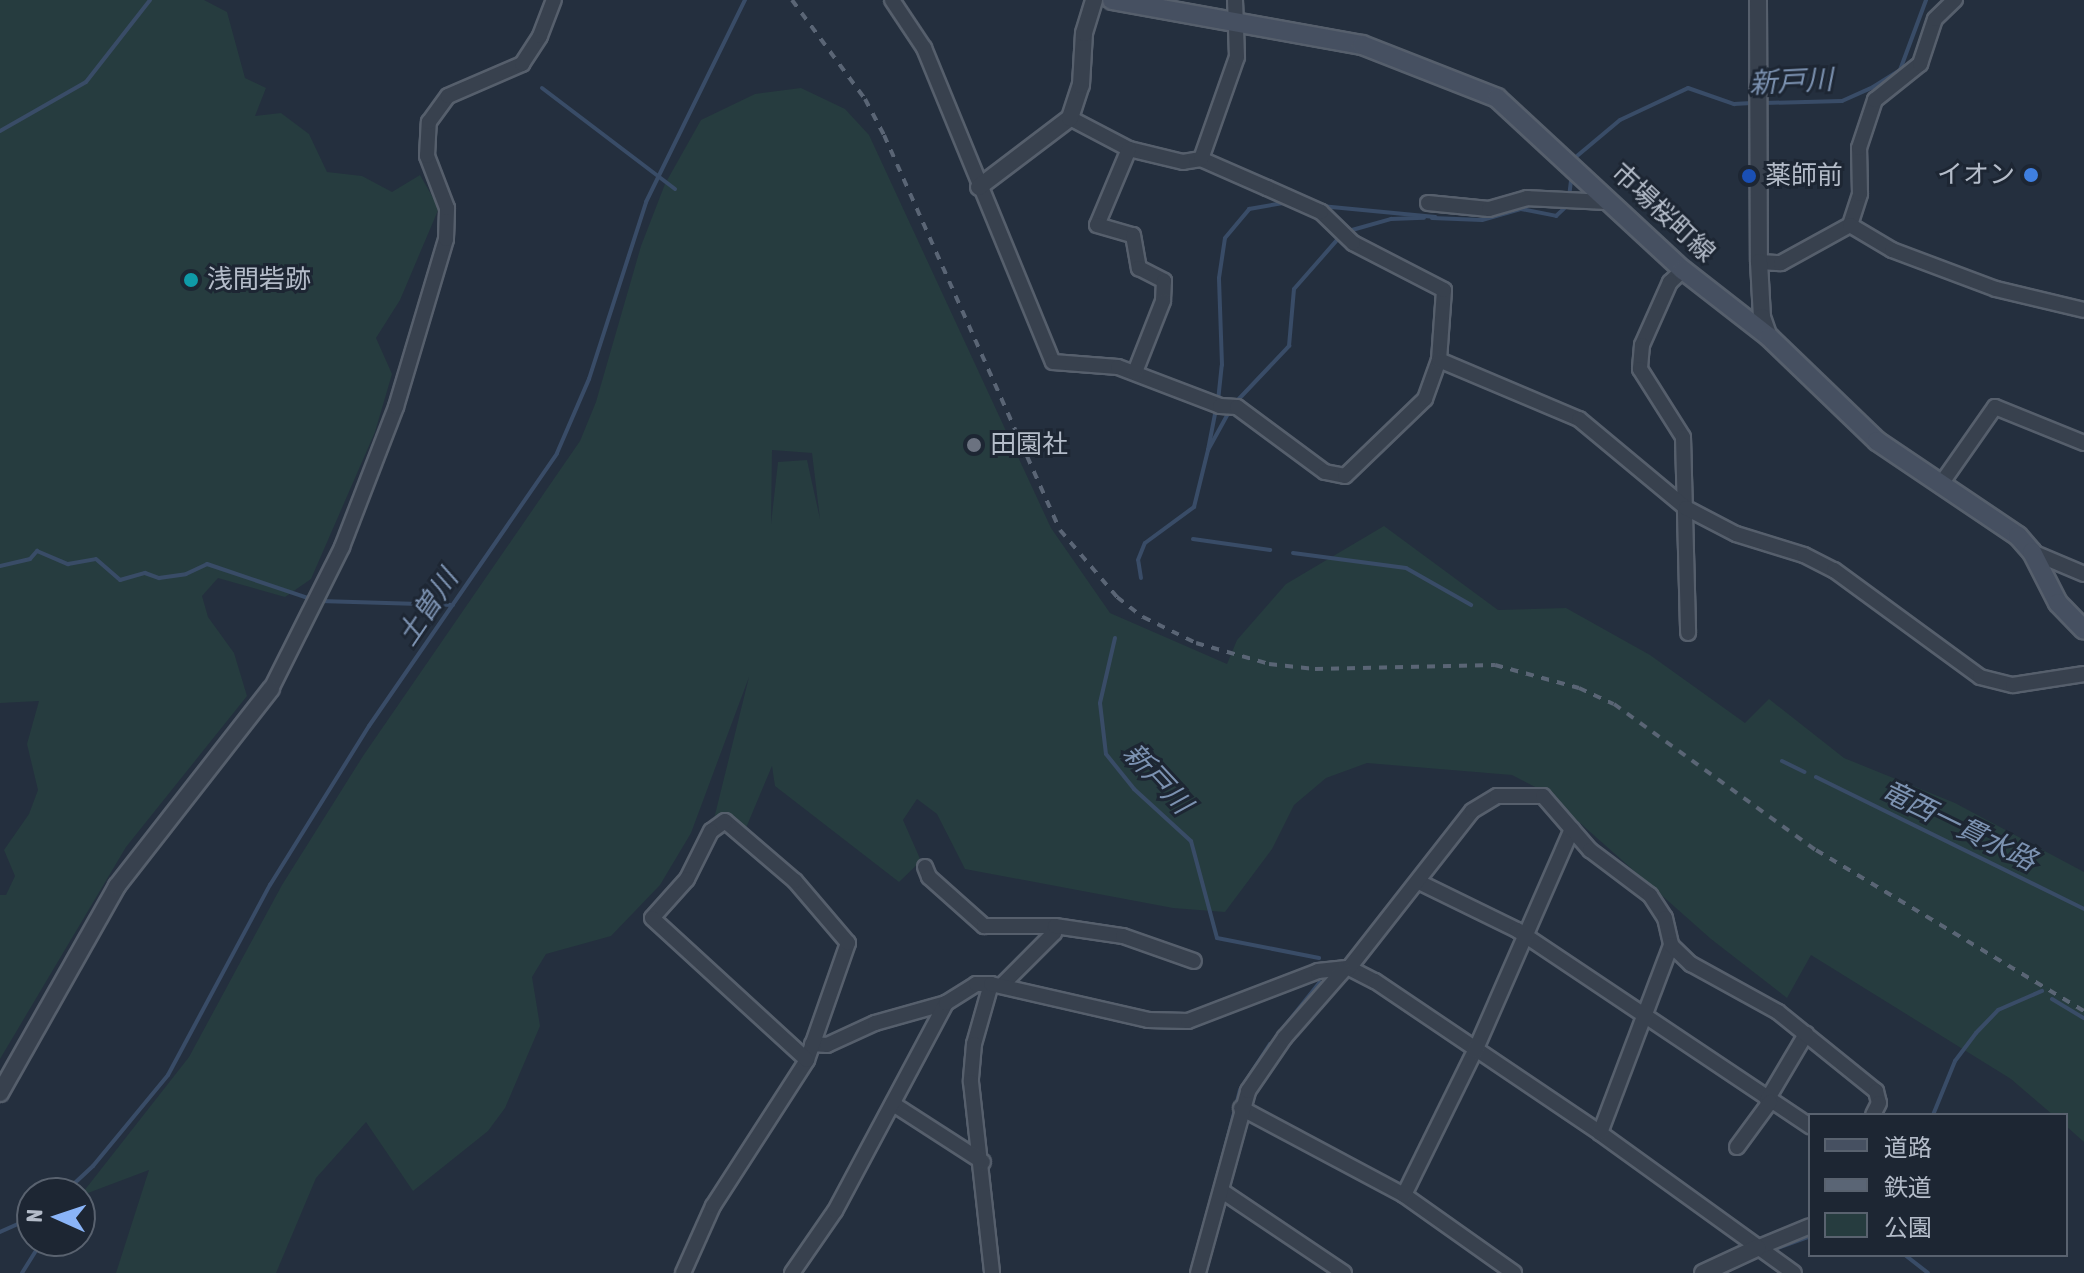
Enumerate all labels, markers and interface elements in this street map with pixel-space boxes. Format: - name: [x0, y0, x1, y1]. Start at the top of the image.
- water label: 新戸川: [1748, 62, 1834, 100]
- street label: 市場桜町線: [1605, 157, 1721, 269]
- place label: イオン: [1937, 159, 2015, 191]
- place label: 薬師前: [1765, 160, 1843, 192]
- marker: イオン: [2022, 166, 2040, 184]
- marker: 薬師前: [1740, 167, 1758, 185]
- place label: 浅間砦跡: [207, 264, 311, 296]
- marker: 浅間砦跡: [182, 271, 200, 289]
- place label: 田園社: [990, 429, 1068, 461]
- marker: 田園社: [965, 436, 983, 454]
- water label: 土曽川: [390, 563, 464, 651]
- water label: 新戸川: [1117, 736, 1199, 820]
- water label: 竜西一貫水路: [1876, 773, 2042, 877]
- legend: [1808, 1113, 2068, 1257]
- text: 道路: [1884, 1134, 1932, 1161]
- text: 鉄道: [1884, 1174, 1932, 1201]
- north arrow: [16, 1177, 96, 1257]
- text: N: [21, 1209, 47, 1223]
- text: 公園: [1884, 1214, 1932, 1241]

